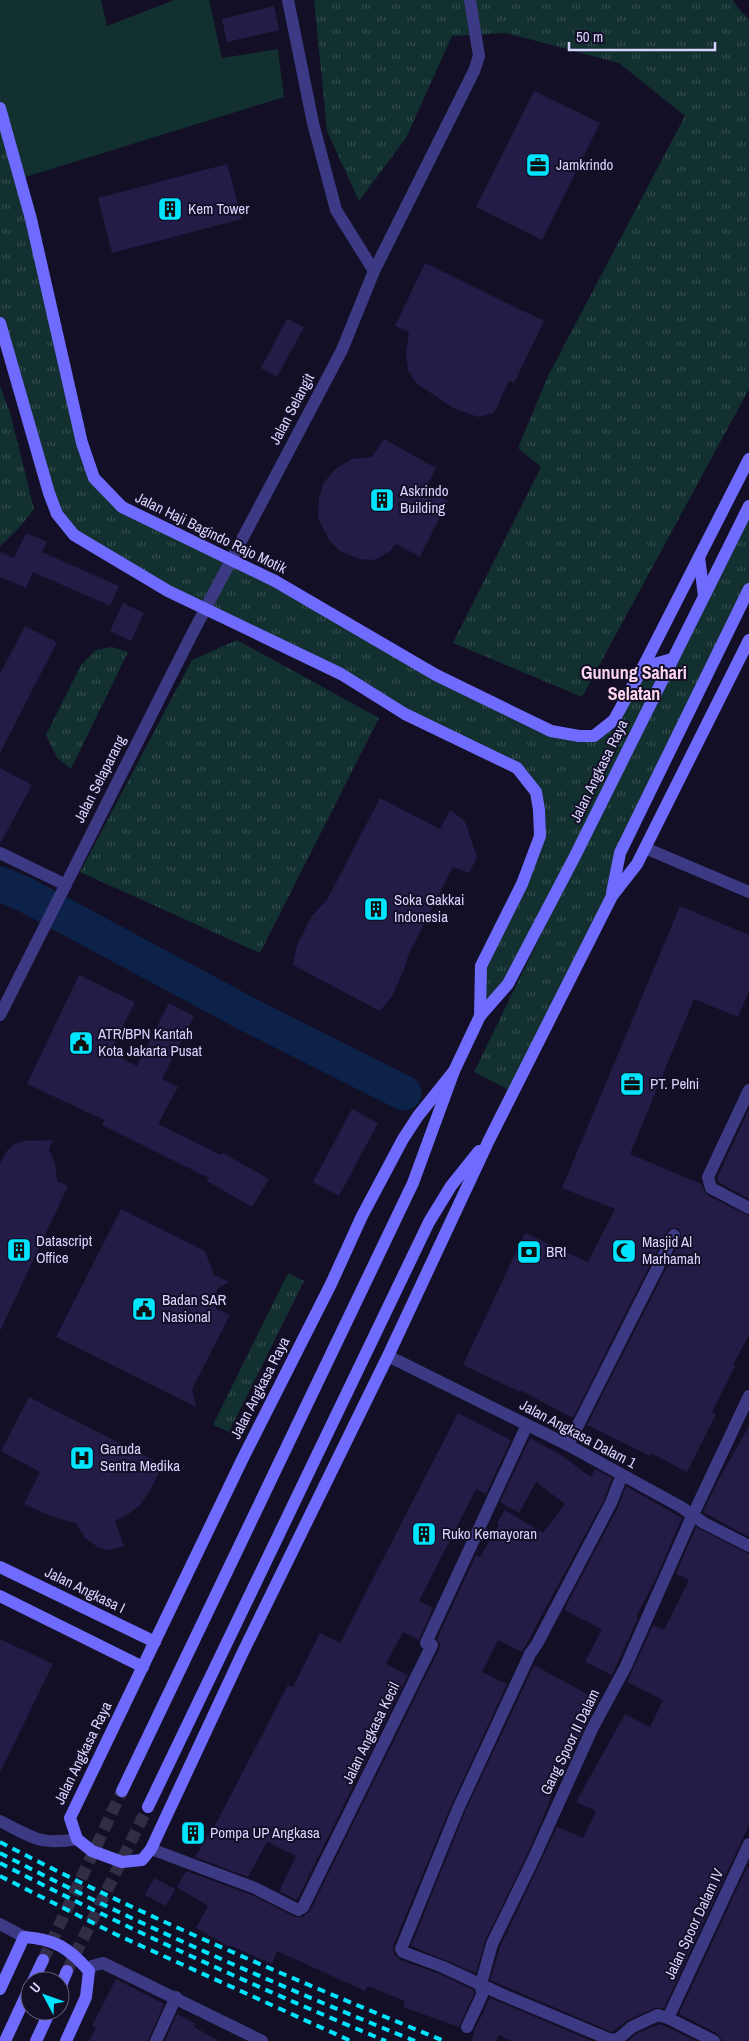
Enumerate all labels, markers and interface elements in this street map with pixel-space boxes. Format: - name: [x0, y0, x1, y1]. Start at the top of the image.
- scale bar: [569, 20, 715, 52]
- text: 50 m: [576, 26, 603, 47]
- office icon: Jamkrindo: [525, 152, 551, 178]
- place label: Jamkrindo: [556, 154, 614, 175]
- building icon: Kem Tower: [157, 196, 183, 222]
- place label: Kem Tower: [188, 198, 249, 219]
- street label: Jalan Selangit: [264, 369, 319, 448]
- place label: Askrindo Building: [399, 480, 449, 518]
- street label: Jalan Haji Bagindo Rajo Motik: [132, 487, 291, 579]
- building icon: Askrindo Building: [369, 487, 395, 513]
- district label: Gunung Sahari Selatan: [581, 660, 687, 706]
- street label: Jalan Angkasa Raya: [565, 716, 633, 826]
- street label: Jalan Selaparang: [68, 731, 131, 826]
- place label: Soka Gakkai Indonesia: [394, 889, 464, 927]
- building icon: Soka Gakkai Indonesia: [363, 896, 389, 922]
- place label: ATR/BPN Kantah Kota Jakarta Pusat: [97, 1023, 203, 1061]
- public building icon: ATR/BPN Kantah Kota Jakarta Pusat: [68, 1030, 94, 1056]
- office icon: PT. Pelni: [619, 1071, 645, 1097]
- place label: PT. Pelni: [650, 1073, 699, 1094]
- place label: Datascript Office: [36, 1230, 93, 1268]
- place label: Masjid Al Marhamah: [642, 1231, 701, 1269]
- building icon: Datascript Office: [6, 1237, 32, 1263]
- mosque icon: Masjid Al Marhamah: [611, 1238, 637, 1264]
- bank icon: BRI: [516, 1239, 542, 1265]
- place label: BRI: [546, 1241, 567, 1262]
- place label: Badan SAR Nasional: [162, 1289, 226, 1327]
- public building icon: Badan SAR Nasional: [131, 1296, 157, 1322]
- street label: Jalan Angkasa Raya: [225, 1333, 294, 1443]
- street label: Jalan Angkasa Dalam 1: [516, 1394, 640, 1473]
- place label: Garuda Sentra Medika: [100, 1438, 180, 1476]
- hospital icon: Garuda Sentra Medika: [69, 1445, 95, 1471]
- building icon: Ruko Kemayoran: [411, 1521, 437, 1547]
- place label: Ruko Kemayoran: [442, 1523, 537, 1544]
- street label: Jalan Angkasa I: [42, 1561, 129, 1618]
- street label: Jalan Angkasa Kecil: [337, 1678, 404, 1787]
- street label: Gang Spoor II Dalam: [535, 1685, 604, 1798]
- street label: Jalan Angkasa Raya: [49, 1698, 117, 1808]
- building icon: Pompa UP Angkasa: [180, 1820, 206, 1846]
- place label: Pompa UP Angkasa: [210, 1822, 320, 1843]
- street label: Jalan Spoor Dalam IV: [659, 1864, 729, 1982]
- north arrow: [20, 1971, 70, 2021]
- text: U: [26, 1978, 45, 1997]

